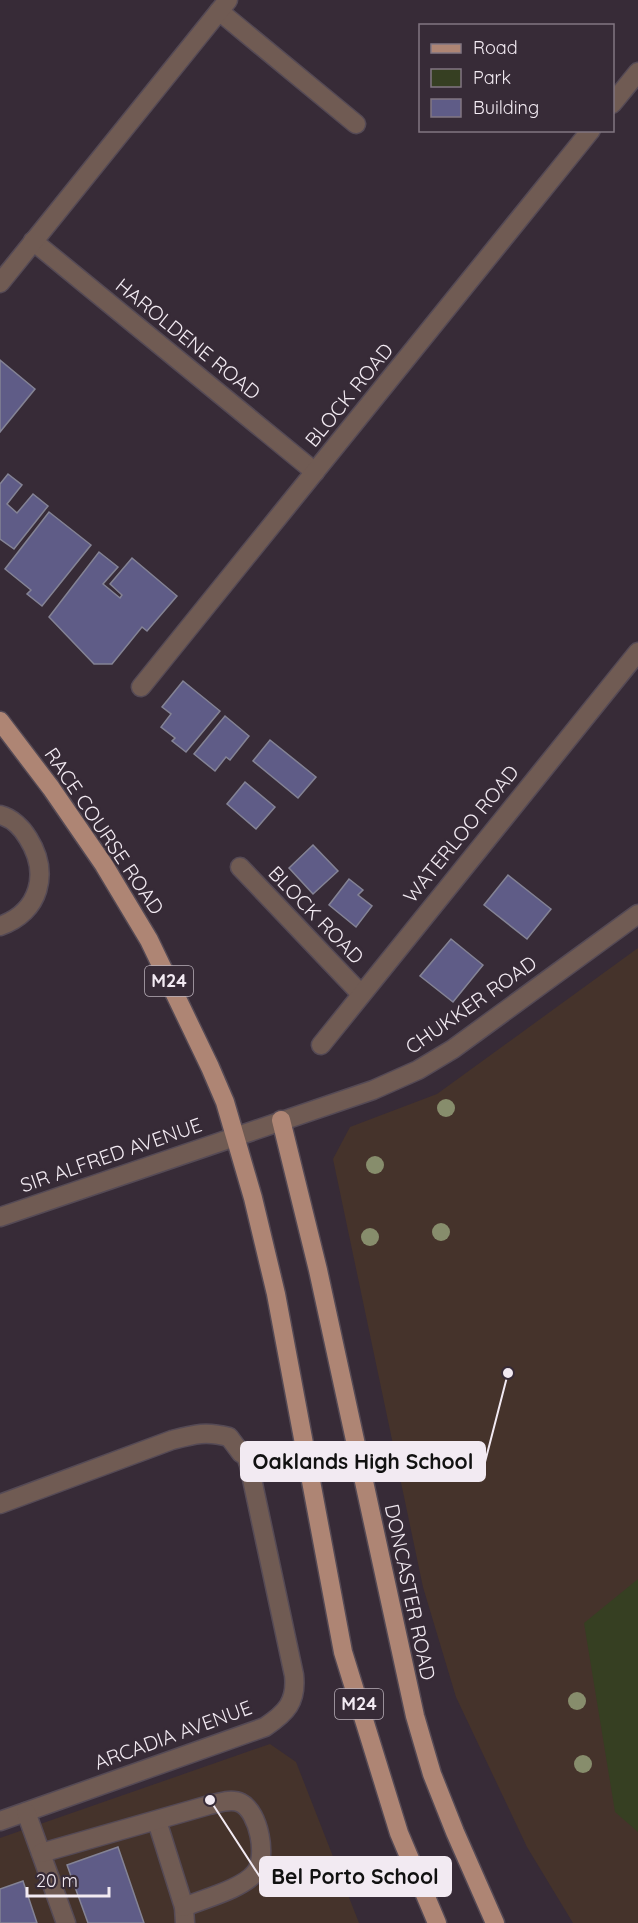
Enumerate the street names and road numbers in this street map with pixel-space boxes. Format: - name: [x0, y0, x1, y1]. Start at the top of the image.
- street label: HAROLDENE ROAD: [111, 272, 266, 405]
- street label: BLOCK ROAD: [299, 338, 398, 452]
- street label: RACE COURSE ROAD: [39, 742, 170, 919]
- street label: WATERLOO ROAD: [397, 760, 524, 908]
- street label: BLOCK ROAD: [263, 860, 369, 969]
- street label: CHUKKER ROAD: [400, 950, 541, 1059]
- road number: M24: [145, 966, 193, 996]
- street label: SIR ALFRED AVENUE: [17, 1112, 205, 1197]
- street label: DONCASTER ROAD: [380, 1501, 441, 1682]
- road number: M24: [335, 1689, 383, 1719]
- street label: ARCADIA AVENUE: [91, 1694, 255, 1775]

